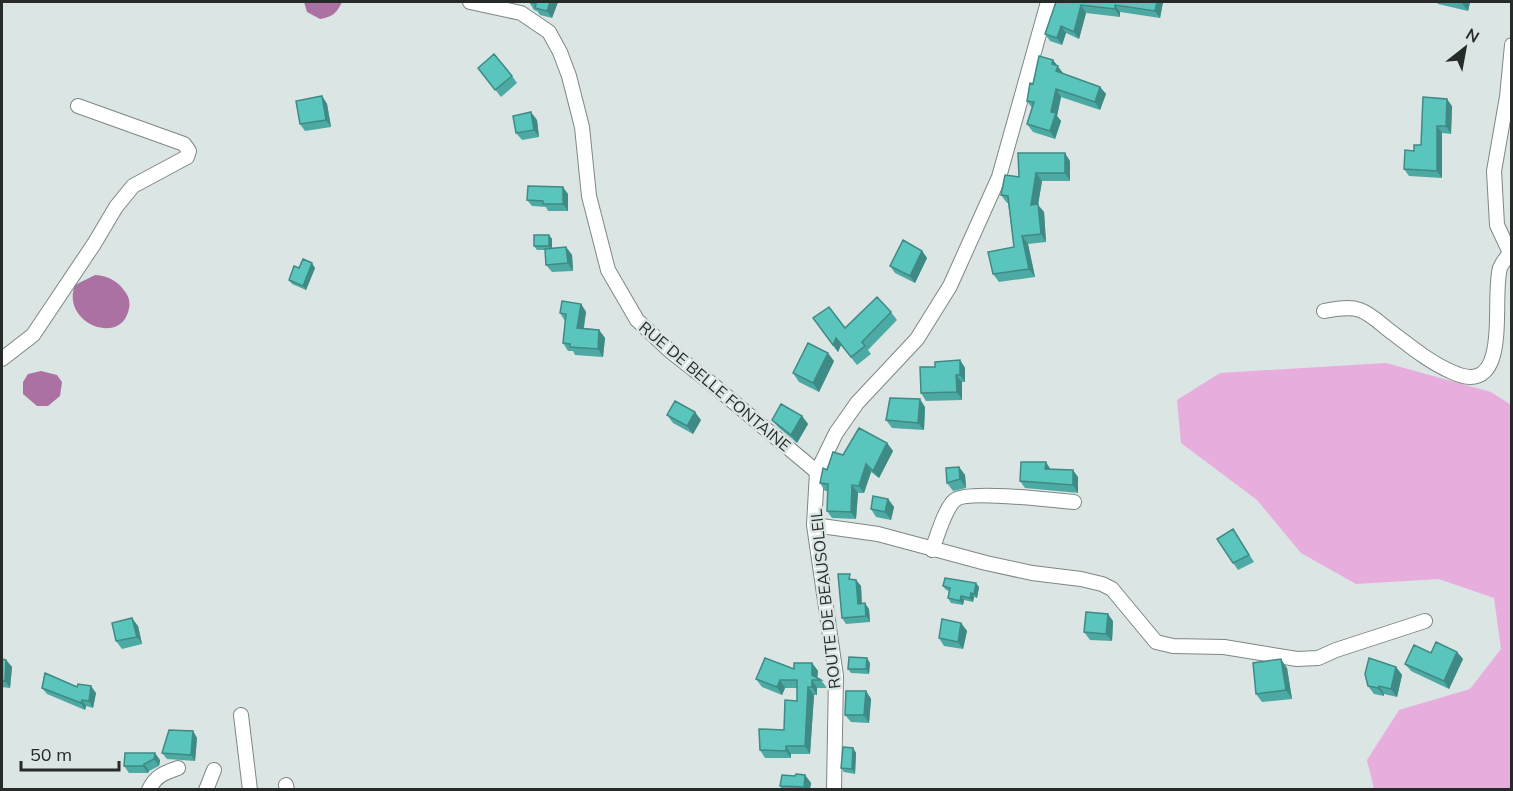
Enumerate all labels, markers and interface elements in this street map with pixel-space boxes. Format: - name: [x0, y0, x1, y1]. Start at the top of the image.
- north arrow: [1435, 18, 1495, 78]
- text: N: [1462, 23, 1483, 47]
- street label: RUE DE BELLE FONTAINE: [635, 317, 795, 455]
- street label: ROUTE DE BEAUSOLEIL: [806, 508, 844, 690]
- scale bar: [21, 734, 118, 772]
- text: 50 m: [30, 743, 72, 766]

